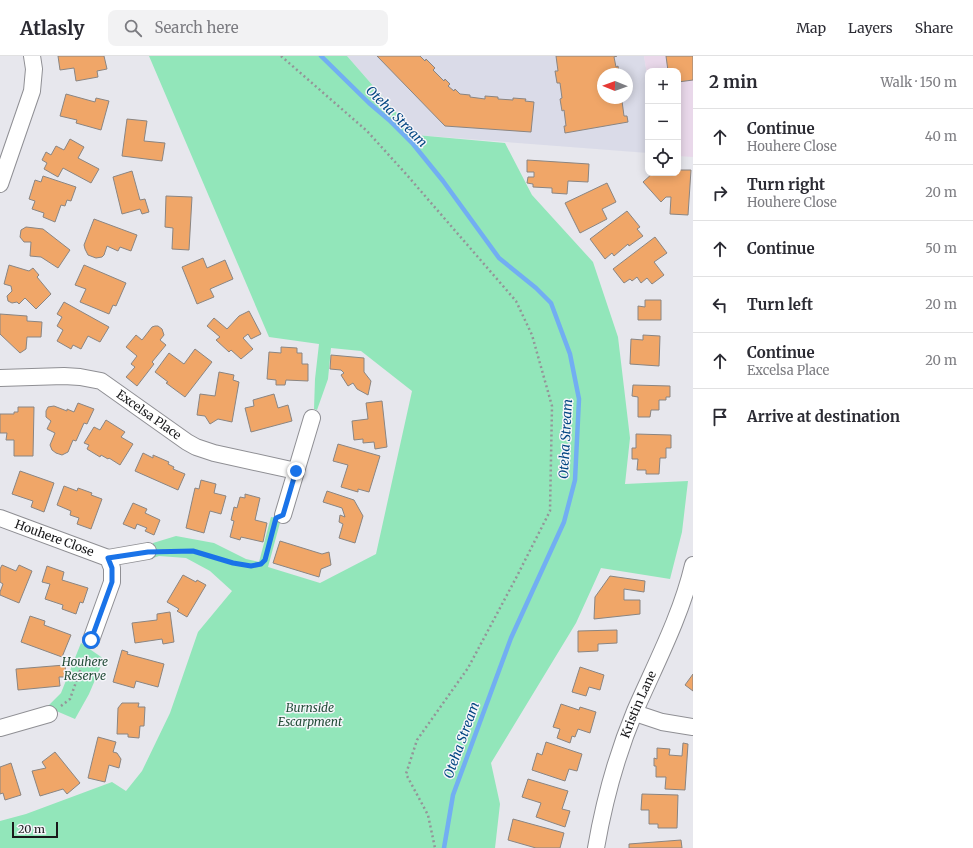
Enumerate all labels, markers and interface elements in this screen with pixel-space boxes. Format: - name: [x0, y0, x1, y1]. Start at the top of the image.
- search box: [108, 10, 388, 46]
- text: Atlasly: [20, 16, 84, 40]
- icon: search: [122, 17, 144, 39]
- text: Search here: [154, 18, 239, 37]
- text: Map: [796, 19, 826, 37]
- text: Layers: [848, 19, 893, 37]
- text: Share: [915, 19, 953, 37]
- north arrow: [597, 68, 633, 104]
- map controls: [645, 68, 681, 176]
- button: +: [645, 68, 681, 104]
- text: 2 min: [709, 71, 757, 93]
- text: Walk · 150 m: [880, 74, 957, 91]
- water label: Oteha Stream: [362, 82, 431, 151]
- button: −: [645, 104, 681, 140]
- text: Continue: [747, 119, 815, 138]
- icon: ahead: [709, 126, 731, 148]
- text: 40 m: [925, 128, 957, 145]
- text: Houhere Close: [747, 138, 837, 155]
- button: locate: [645, 140, 681, 176]
- text: Turn right: [747, 175, 825, 194]
- icon: right: [709, 182, 731, 204]
- text: 20 m: [925, 184, 957, 201]
- text: Houhere Close: [747, 194, 837, 211]
- icon: ahead: [709, 238, 731, 260]
- text: Continue: [747, 239, 815, 258]
- text: 50 m: [925, 240, 957, 257]
- icon: left: [709, 294, 731, 316]
- text: Turn left: [747, 295, 813, 314]
- text: 20 m: [925, 296, 957, 313]
- text: Continue: [747, 343, 815, 362]
- icon: ahead: [709, 350, 731, 372]
- text: 20 m: [925, 352, 957, 369]
- text: Excelsa Place: [747, 362, 829, 379]
- street label: Excelsa Place: [114, 386, 184, 443]
- water label: Oteha Stream: [555, 398, 576, 480]
- icon: arrive: [709, 406, 731, 428]
- text: Arrive at destination: [747, 407, 900, 426]
- route end: [287, 462, 305, 480]
- street label: Houhere Close: [13, 516, 96, 559]
- route start: [82, 631, 100, 649]
- park label: Houhere Reserve: [61, 654, 108, 683]
- street label: Kristin Lane: [617, 668, 659, 740]
- park label: Burnside Escarpment: [278, 700, 343, 729]
- water label: Oteha Stream: [440, 700, 483, 781]
- scale bar: [12, 820, 58, 839]
- text: 20 m: [18, 822, 45, 836]

